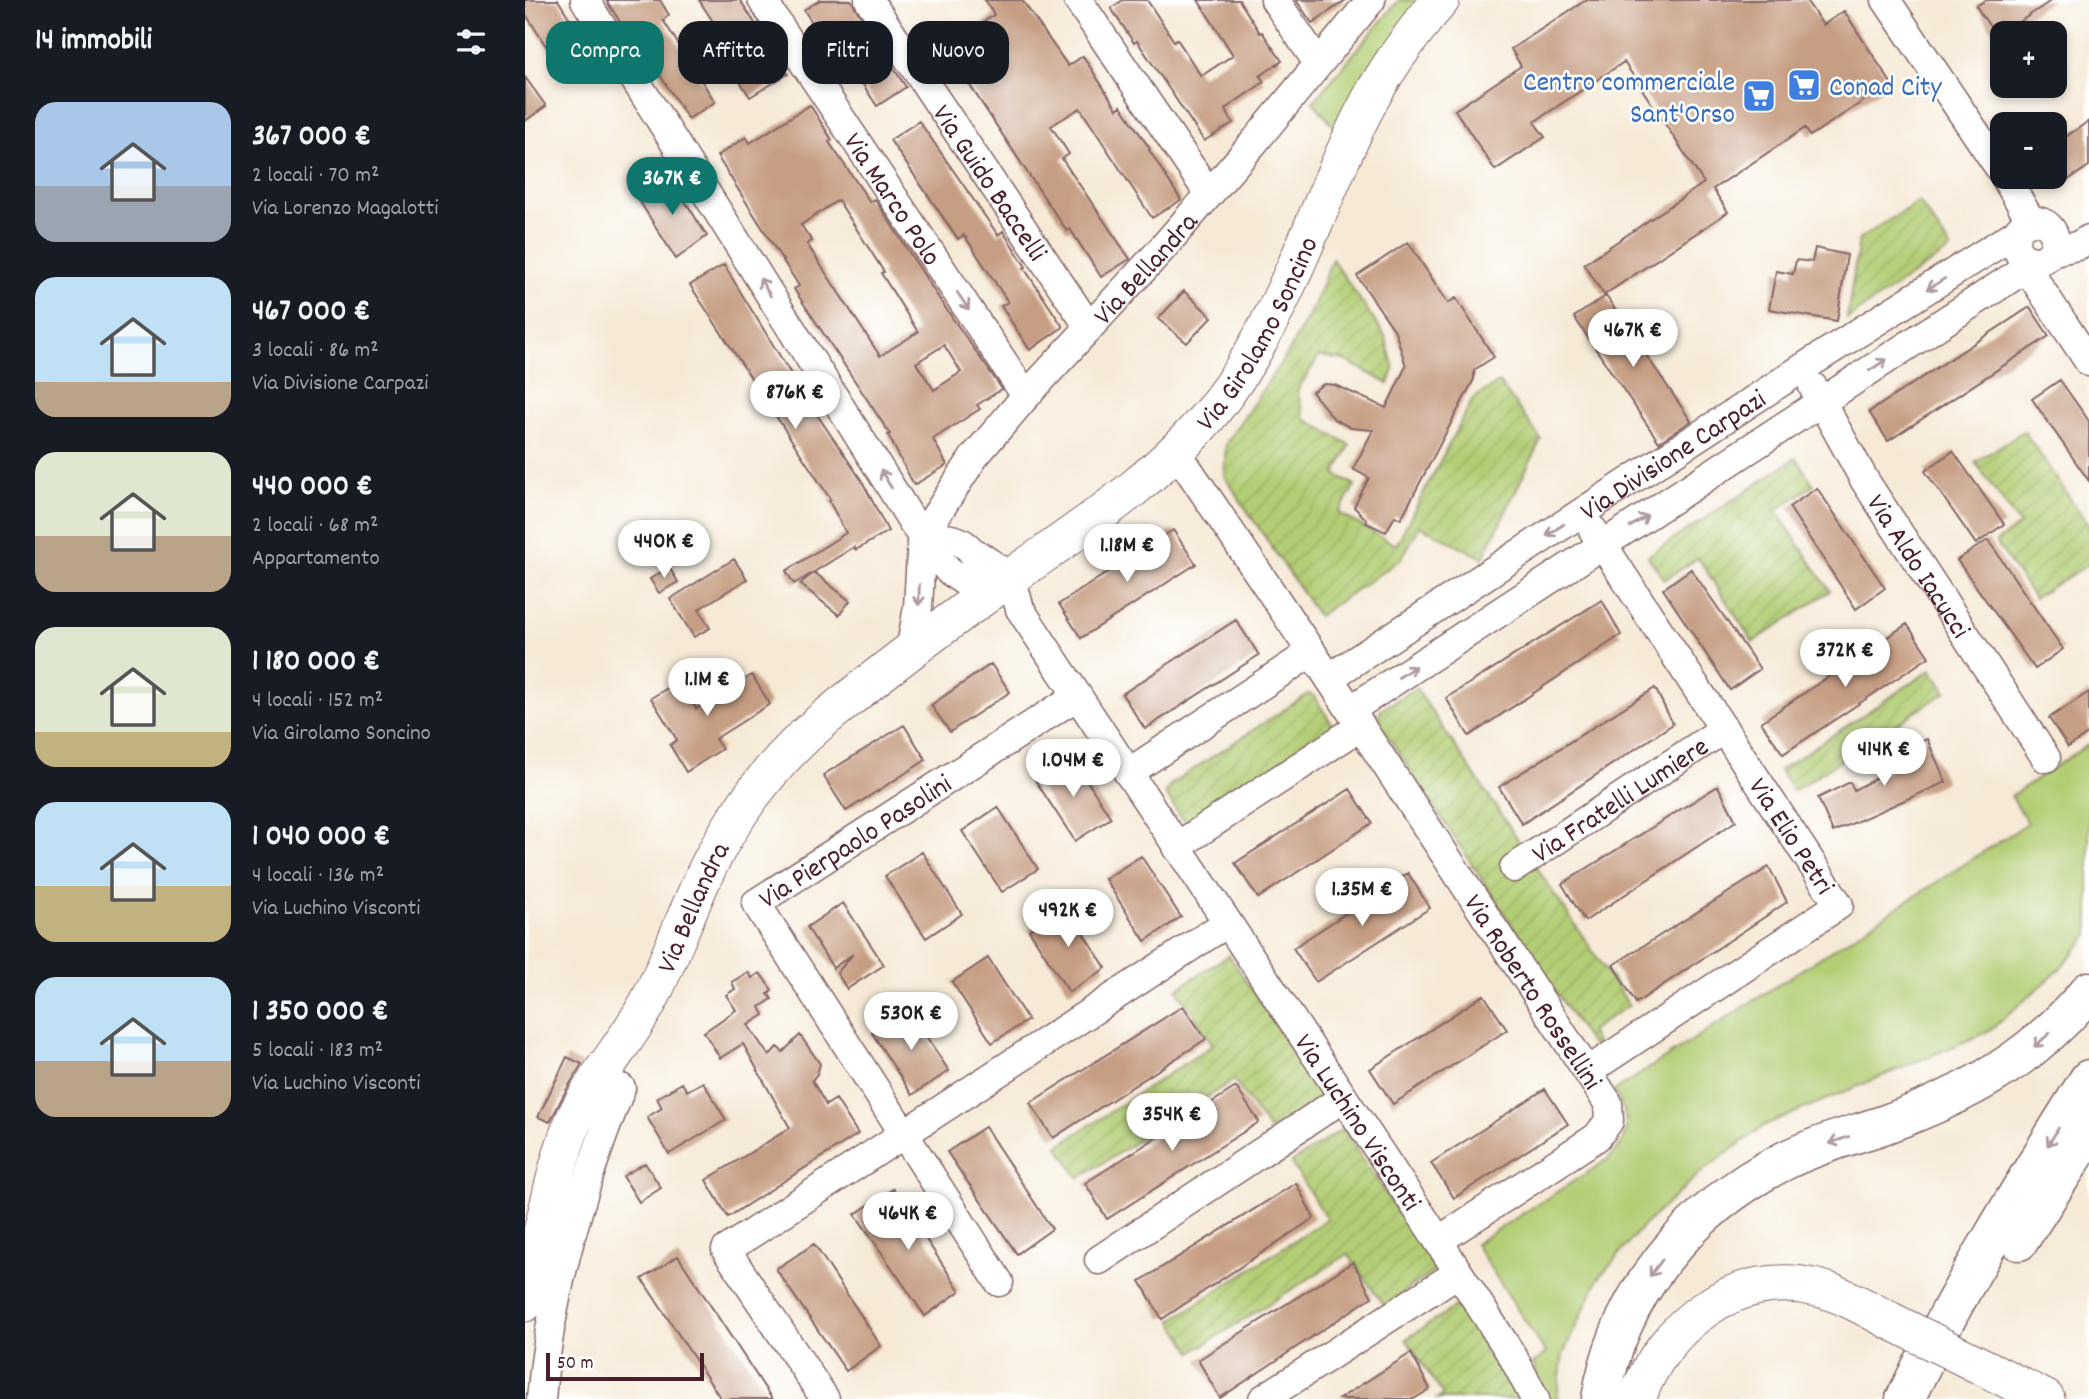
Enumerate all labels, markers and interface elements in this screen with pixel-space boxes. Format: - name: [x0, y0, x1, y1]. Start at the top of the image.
- text: 14 immobili: [35, 21, 152, 64]
- chip: Compra: [546, 21, 664, 84]
- chip: Affitta: [678, 21, 788, 84]
- chip: Filtri: [802, 21, 893, 84]
- chip: Nuovo: [907, 21, 1009, 84]
- map controls: [1990, 21, 2067, 189]
- button: +: [1990, 21, 2067, 98]
- icon: filters: [452, 23, 490, 61]
- place label: Centro commerciale Sant'Orso: [1523, 65, 1735, 137]
- supermarket icon: Conad City: [1785, 66, 1823, 104]
- place label: Conad City: [1829, 70, 1942, 110]
- supermarket icon: Centro commerciale Sant'Orso: [1740, 77, 1778, 115]
- street label: Via Guido Baccelli: [920, 98, 1054, 271]
- button: −: [1990, 112, 2067, 189]
- text: 367 000 €: [252, 117, 371, 160]
- street label: Via Marco Polo: [831, 126, 949, 275]
- icon: home: [91, 130, 175, 214]
- pin: 367K €: [615, 158, 729, 217]
- text: 2 locali · 70 m²: [252, 160, 379, 193]
- text: 367K €: [642, 163, 702, 196]
- text: Via Lorenzo Magalotti: [252, 193, 439, 226]
- street label: Via Bellandra: [1086, 205, 1210, 336]
- street label: Via Girolamo Soncino: [1189, 232, 1331, 442]
- one-way arrow: [757, 277, 771, 297]
- one-way arrow: [1926, 278, 1946, 292]
- one-way arrow: [956, 291, 970, 311]
- text: 467 000 €: [252, 292, 370, 335]
- icon: home: [91, 305, 175, 389]
- pin: 467K €: [1576, 310, 1690, 369]
- text: 467K €: [1604, 315, 1662, 348]
- text: 3 locali · 86 m²: [252, 335, 379, 368]
- one-way arrow: [1868, 358, 1887, 372]
- text: Via Divisione Carpazi: [252, 368, 428, 401]
- pin: 876K €: [738, 372, 852, 431]
- text: 876K €: [766, 377, 824, 410]
- street label: Via Divisione Carpazi: [1574, 382, 1776, 533]
- text: 440 000 €: [252, 467, 373, 510]
- one-way arrow: [878, 470, 892, 490]
- icon: home: [91, 480, 175, 564]
- street label: Via Aldo Iacucci: [1854, 488, 1978, 648]
- text: 2 locali · 68 m²: [252, 510, 378, 543]
- one-way arrow: [1629, 514, 1648, 528]
- pin: 440K €: [607, 520, 721, 580]
- one-way arrow: [1545, 523, 1565, 537]
- pin: 1.18M €: [1062, 524, 1192, 584]
- text: 440K €: [634, 526, 694, 559]
- text: 1.18M €: [1100, 530, 1154, 563]
- text: Appartamento: [252, 543, 380, 576]
- one-way arrow: [912, 583, 925, 606]
- pin: 372K €: [1788, 630, 1902, 689]
- text: 372K €: [1816, 635, 1874, 668]
- text: 1 180 000 €: [252, 642, 380, 685]
- icon: home: [91, 655, 175, 739]
- pin: 1.1M €: [650, 658, 764, 718]
- text: 1.1M €: [684, 664, 730, 697]
- one-way arrow: [1397, 665, 1417, 679]
- text: 4 locali · 152 m²: [252, 685, 383, 718]
- text: Via Girolamo Soncino: [252, 718, 431, 751]
- pin: 414K €: [1827, 728, 1941, 788]
- street label: Via Fratelli Lumiere: [1525, 729, 1718, 876]
- text: 414K €: [1858, 734, 1910, 767]
- pin: 1.04M €: [1008, 740, 1138, 799]
- text: 1.04M €: [1042, 745, 1104, 778]
- street label: Via Pierpaolo Pasolini: [752, 767, 961, 921]
- street label: Via Elio Petri: [1736, 771, 1842, 904]
- text: 1 040 000 €: [252, 817, 390, 860]
- icon: home: [91, 830, 175, 914]
- street label: Via Bellandra: [649, 835, 743, 980]
- text: 4 locali · 136 m²: [252, 860, 384, 893]
- pin: 1.35M €: [1297, 869, 1427, 928]
- text: 1.35M €: [1331, 874, 1393, 907]
- street label: Via Roberto Rossellini: [1451, 888, 1609, 1099]
- pin: 492K €: [1011, 890, 1125, 949]
- text: Via Luchino Visconti: [252, 893, 421, 926]
- text: 492K €: [1039, 895, 1097, 928]
- text: 1 350 000 €: [252, 992, 389, 1035]
- pin: 530K €: [854, 992, 968, 1052]
- text: 530K €: [880, 998, 942, 1031]
- icon: home: [91, 1005, 175, 1089]
- street label: Via Luchino Visconti: [1282, 1027, 1429, 1221]
- one-way arrow: [2033, 1032, 2051, 1048]
- text: 5 locali · 183 m²: [252, 1035, 383, 1068]
- text: Via Luchino Visconti: [252, 1068, 421, 1101]
- pin: 354K €: [1115, 1094, 1229, 1153]
- text: 354K €: [1142, 1099, 1202, 1132]
- one-way arrow: [2045, 1126, 2059, 1146]
- one-way arrow: [1828, 1135, 1850, 1147]
- pin: 464K €: [851, 1192, 965, 1252]
- text: 464K €: [878, 1198, 938, 1231]
- one-way arrow: [1648, 1258, 1663, 1277]
- scale bar: [546, 1350, 703, 1382]
- text: 50 m: [557, 1351, 594, 1378]

